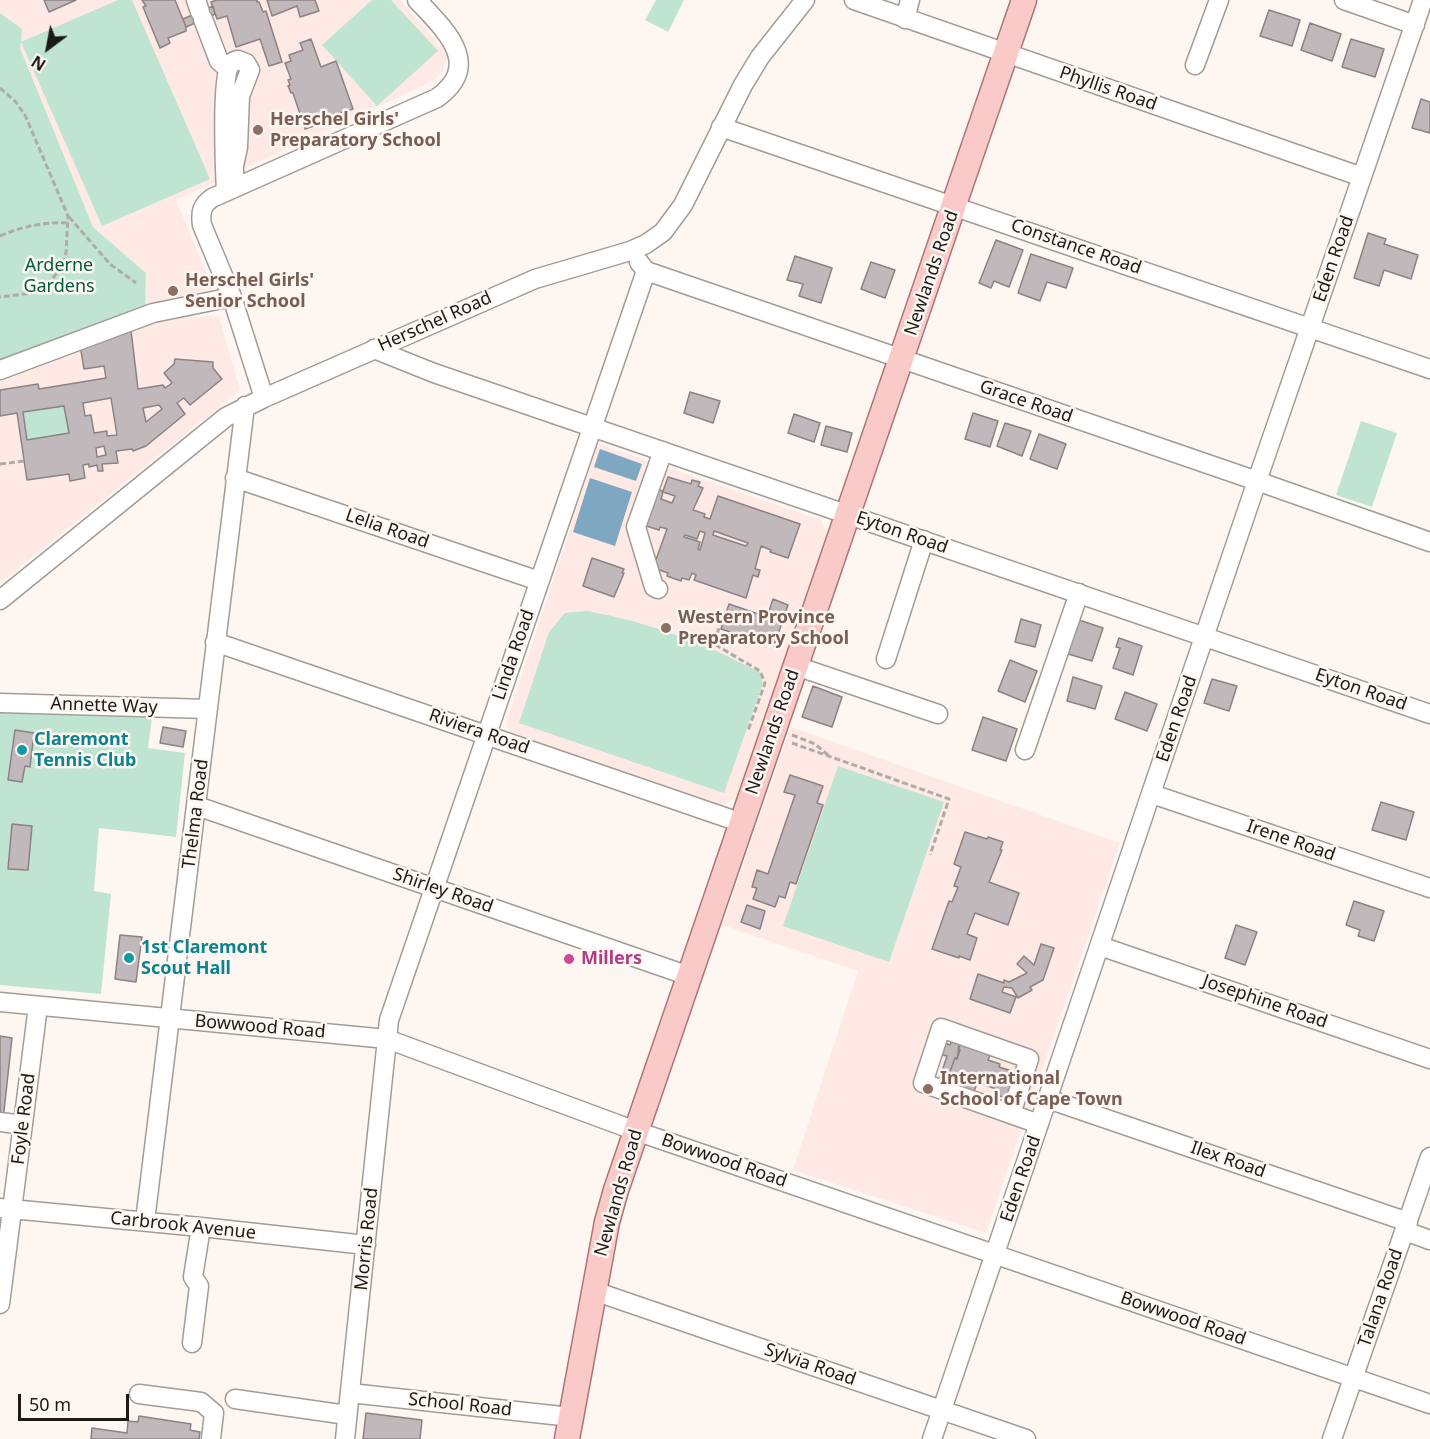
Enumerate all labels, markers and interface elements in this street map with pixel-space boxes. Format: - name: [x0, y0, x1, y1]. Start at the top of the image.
- north arrow: [18, 18, 78, 78]
- text: N: [27, 50, 50, 76]
- street label: Phyllis Road: [1056, 62, 1160, 116]
- place label: Herschel Girls' Preparatory School: [270, 109, 441, 152]
- marker: Herschel Girls' Preparatory School: [251, 123, 265, 137]
- street label: Newlands Road: [900, 207, 964, 339]
- street label: Eden Road: [1309, 213, 1359, 305]
- street label: Constance Road: [1008, 215, 1144, 279]
- park label: Arderne Gardens: [23, 255, 95, 298]
- place label: Herschel Girls' Senior School: [185, 270, 314, 312]
- marker: Herschel Girls' Senior School: [166, 284, 180, 298]
- street label: Herschel Road: [375, 287, 495, 357]
- street label: Grace Road: [977, 376, 1075, 428]
- street label: Lelia Road: [342, 505, 432, 553]
- street label: Eyton Road: [853, 507, 951, 559]
- street label: Linda Road: [488, 607, 540, 703]
- place label: Western Province Preparatory School: [678, 607, 849, 650]
- marker: Western Province Preparatory School: [659, 621, 673, 635]
- street label: Eyton Road: [1312, 664, 1410, 716]
- street label: Newlands Road: [741, 666, 805, 798]
- street label: Eden Road: [1152, 673, 1202, 765]
- street label: Annette Way: [50, 693, 158, 719]
- street label: Riviera Road: [426, 705, 532, 759]
- place label: Claremont Tennis Club: [34, 729, 136, 771]
- marker: Claremont Tennis Club: [15, 743, 29, 757]
- street label: Thelma Road: [179, 758, 213, 870]
- street label: Irene Road: [1244, 816, 1338, 866]
- street label: Shirley Road: [390, 864, 496, 918]
- place label: 1st Claremont Scout Hall: [141, 937, 267, 980]
- place label: Millers: [581, 948, 642, 970]
- marker: 1st Claremont Scout Hall: [122, 951, 136, 965]
- marker: Millers: [562, 952, 576, 966]
- street label: Josephine Road: [1200, 971, 1330, 1033]
- street label: Bowwood Road: [194, 1011, 326, 1043]
- place label: International School of Cape Town: [940, 1068, 1123, 1110]
- street label: Foyle Road: [8, 1072, 40, 1166]
- marker: International School of Cape Town: [921, 1082, 935, 1096]
- street label: Newlands Road: [591, 1127, 647, 1259]
- street label: Bowwood Road: [658, 1129, 790, 1193]
- street label: Eden Road: [996, 1133, 1046, 1225]
- street label: Ilex Road: [1188, 1137, 1268, 1183]
- street label: Morris Road: [351, 1187, 383, 1291]
- street label: Carbrook Avenue: [109, 1208, 257, 1244]
- street label: Talana Road: [1354, 1246, 1408, 1350]
- street label: Bowwood Road: [1117, 1287, 1249, 1351]
- street label: Sylvia Road: [761, 1339, 859, 1391]
- scale bar: [21, 1382, 132, 1420]
- street label: School Road: [407, 1389, 513, 1421]
- text: 50 m: [29, 1392, 71, 1416]

